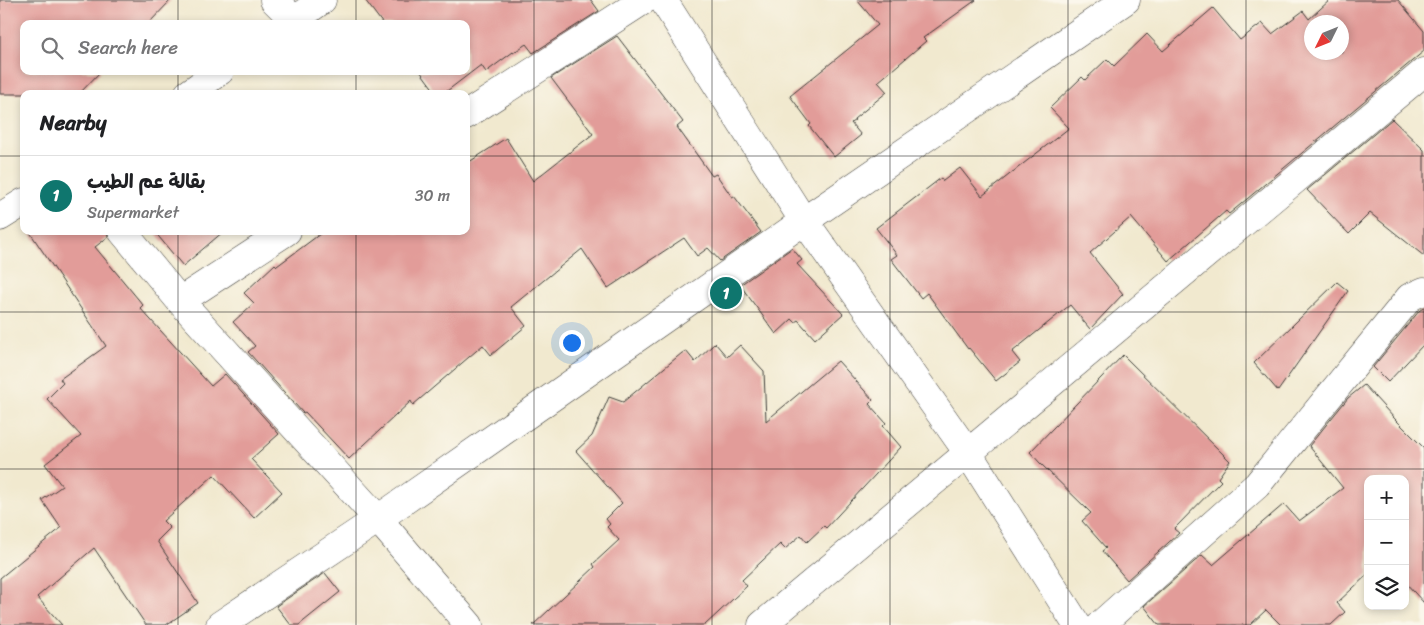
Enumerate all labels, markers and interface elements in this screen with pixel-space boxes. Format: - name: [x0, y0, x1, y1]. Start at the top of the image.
- north arrow: [1304, 15, 1349, 60]
- search box: [20, 20, 470, 75]
- text: Search here: [78, 31, 178, 64]
- icon: search: [38, 34, 66, 62]
- text: Nearby: [40, 104, 106, 142]
- text: بقالة عم الطيب: [87, 165, 205, 198]
- text: 1: [53, 181, 59, 210]
- text: 30 m: [415, 181, 450, 210]
- text: Supermarket: [87, 198, 179, 227]
- pin: 1: [710, 274, 742, 312]
- your location: [559, 330, 585, 356]
- map controls: [1364, 475, 1409, 610]
- button: +: [1364, 475, 1409, 520]
- button: −: [1364, 520, 1409, 565]
- button: layers: [1364, 565, 1409, 610]

